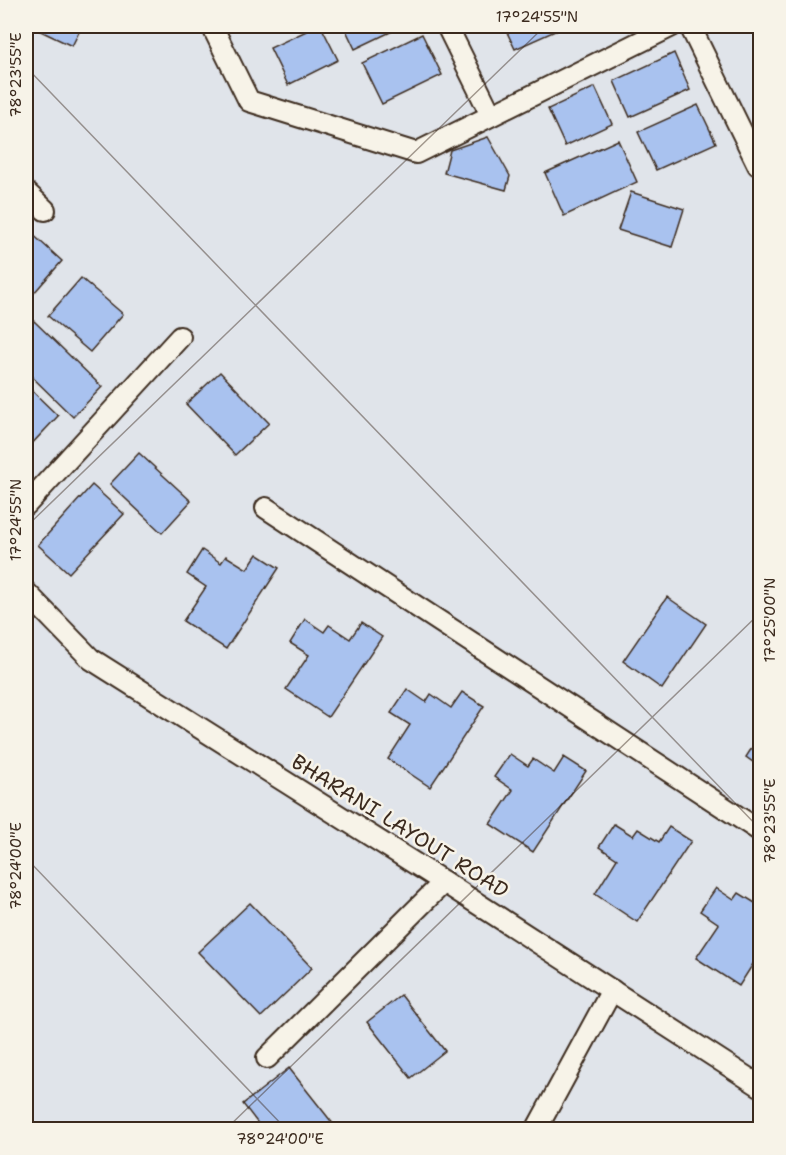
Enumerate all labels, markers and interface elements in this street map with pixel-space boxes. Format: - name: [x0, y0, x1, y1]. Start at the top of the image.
- text: 17°24'55"N: [496, 7, 578, 27]
- text: 78°23'55"E: [6, 32, 26, 118]
- text: 17°24'55"N: [6, 479, 26, 561]
- text: 17°25'00"N: [760, 578, 780, 662]
- street label: BHARANI LAYOUT ROAD: [286, 748, 514, 904]
- text: 78°23'55"E: [760, 778, 780, 864]
- text: 78°24'00"E: [6, 822, 26, 910]
- text: 78°24'00"E: [236, 1129, 324, 1149]

